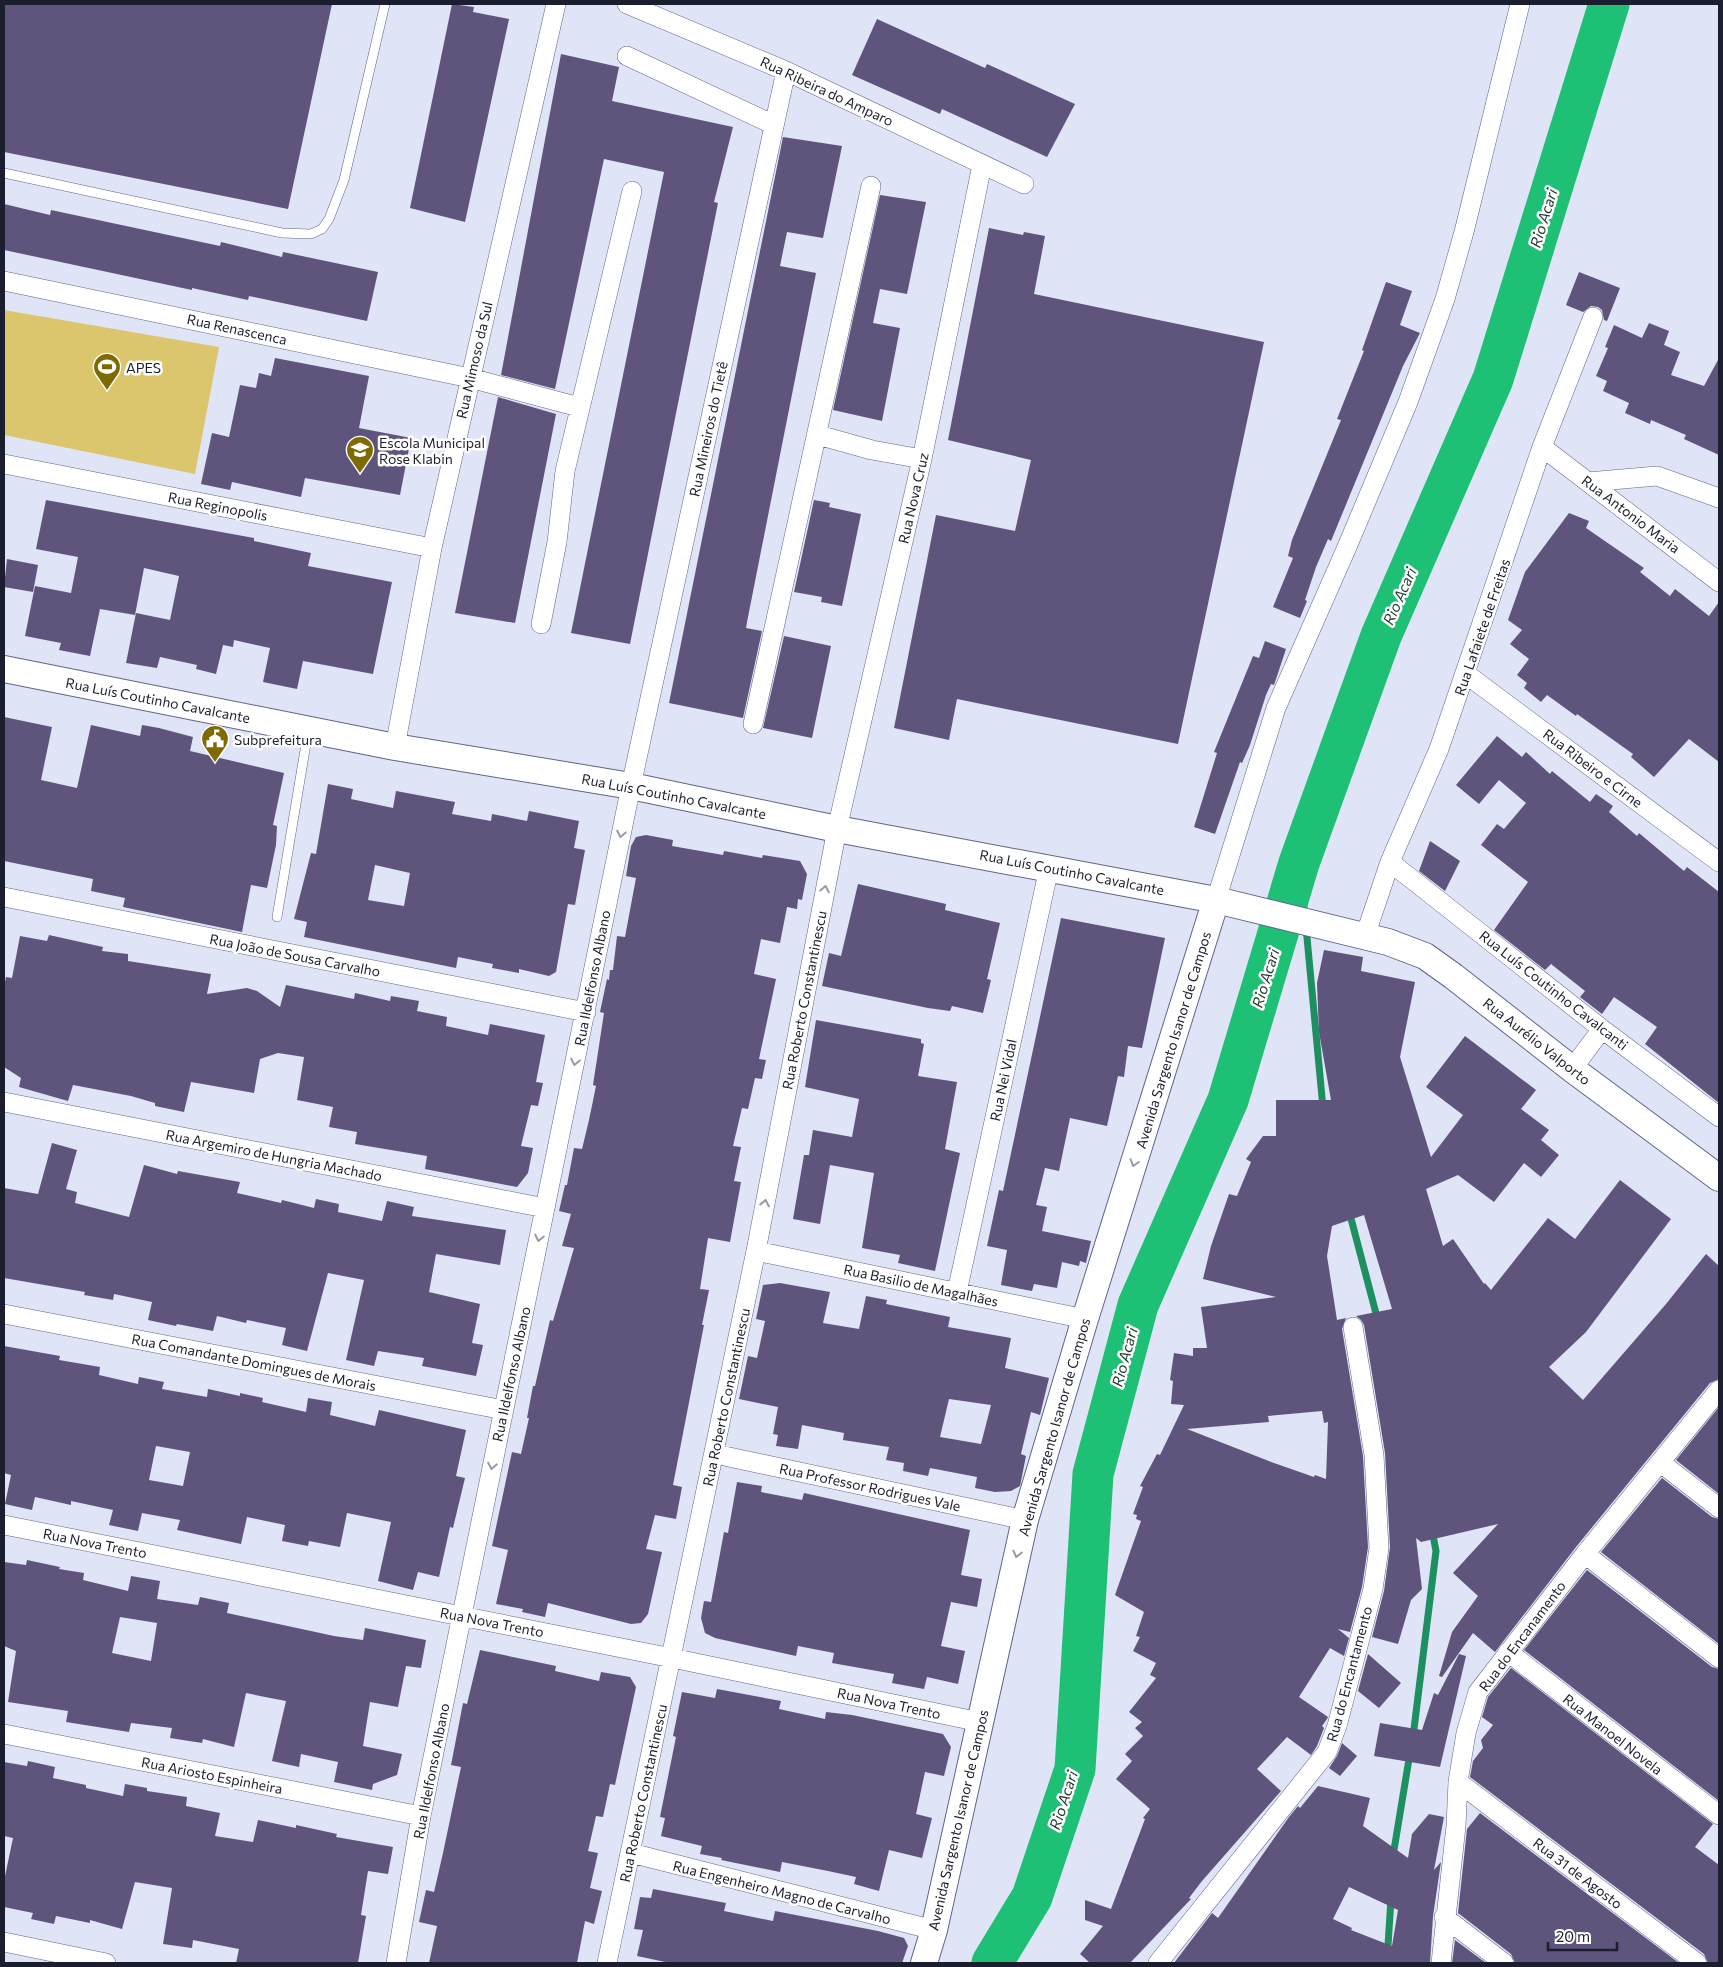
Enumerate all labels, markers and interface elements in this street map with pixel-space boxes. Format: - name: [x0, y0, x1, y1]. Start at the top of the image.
- street label: Rua Ribeira do Amparo: [758, 53, 896, 129]
- water label: Rio Acari: [1526, 185, 1561, 250]
- street label: Rua Mimoso da Sul: [452, 300, 496, 420]
- street label: Rua Renascenca: [185, 310, 289, 348]
- sports icon: APES: [92, 352, 122, 391]
- place label: APES: [126, 359, 161, 376]
- street label: Rua Mineiros do Tietê: [685, 360, 731, 498]
- place label: Escola Municipal Rose Klabin: [379, 434, 485, 467]
- school or university icon: Escola Municipal Rose Klabin: [345, 435, 375, 474]
- street label: Rua Nova Cruz: [894, 451, 932, 545]
- street label: Rua Antonio Maria: [1579, 472, 1683, 556]
- street label: Rua Reginopolis: [167, 488, 269, 524]
- street label: Rua Lafaiete de Freitas: [1451, 556, 1513, 698]
- water label: Rio Acari: [1378, 564, 1420, 627]
- street label: Rua Luís Coutinho Cavalcante: [64, 674, 252, 726]
- public building icon: Subprefeitura: [200, 724, 230, 763]
- street label: Rua Ribeiro e Cirne: [1540, 725, 1646, 811]
- place label: Subprefeitura: [234, 731, 322, 748]
- street label: Rua Luís Coutinho Cavalcante: [580, 770, 768, 822]
- one-way arrow: [616, 830, 627, 839]
- street label: Rua Luís Coutinho Cavalcante: [978, 846, 1166, 898]
- one-way arrow: [820, 885, 830, 893]
- street label: Rua Ildelfonso Albano: [571, 909, 613, 1047]
- street label: Rua Roberto Constantinescu: [778, 909, 830, 1091]
- street label: Rua Luís Coutinho Cavalcanti: [1476, 927, 1632, 1053]
- street label: Avenida Sargento Isanor de Campos: [1132, 929, 1214, 1151]
- street label: Rua João de Sousa Carvalho: [208, 930, 382, 980]
- water label: Rio Acari: [1248, 945, 1283, 1010]
- street label: Rua Aurélio Valporto: [1480, 994, 1594, 1088]
- street label: Rua Nei Vidal: [986, 1037, 1020, 1123]
- one-way arrow: [570, 1058, 581, 1067]
- street label: Rua Argemiro de Hungria Machado: [164, 1126, 384, 1184]
- one-way arrow: [1130, 1159, 1140, 1167]
- one-way arrow: [760, 1199, 770, 1208]
- one-way arrow: [534, 1234, 544, 1243]
- street label: Rua Basilio de Magalhães: [842, 1260, 1000, 1310]
- street label: Rua Ildelfonso Albano: [488, 1305, 534, 1443]
- street label: Rua Roberto Constantinescu: [699, 1306, 753, 1488]
- street label: Avenida Sargento Isanor de Campos: [1015, 1316, 1093, 1538]
- water label: Rio Acari: [1107, 1324, 1141, 1389]
- street label: Rua Comandante Domingues de Morais: [130, 1330, 378, 1394]
- street label: Rua Professor Rodrigues Vale: [778, 1459, 962, 1515]
- one-way arrow: [487, 1462, 498, 1471]
- street label: Rua Nova Trento: [42, 1525, 148, 1561]
- one-way arrow: [1013, 1549, 1023, 1558]
- street label: Rua do Encanamento: [1475, 1577, 1569, 1695]
- street label: Rua Nova Trento: [439, 1604, 545, 1640]
- street label: Rua do Encantamento: [1323, 1604, 1375, 1744]
- street label: Rua Nova Trento: [836, 1684, 942, 1722]
- street label: Rua Manoel Novela: [1560, 1690, 1666, 1778]
- street label: Rua Ildelfonso Albano: [410, 1702, 452, 1840]
- street label: Rua Roberto Constantinescu: [616, 1702, 670, 1884]
- street label: Avenida Sargento Isanor de Campos: [924, 1708, 992, 1932]
- street label: Rua Ariosto Espinheira: [140, 1753, 284, 1797]
- water label: Rio Acari: [1045, 1767, 1081, 1832]
- street label: Rua 31 de Agosto: [1530, 1834, 1626, 1912]
- street label: Rua Engenheiro Magno de Carvalho: [671, 1857, 893, 1927]
- scale bar: [1548, 1920, 1617, 1952]
- text: 20 m: [1556, 1927, 1590, 1945]

